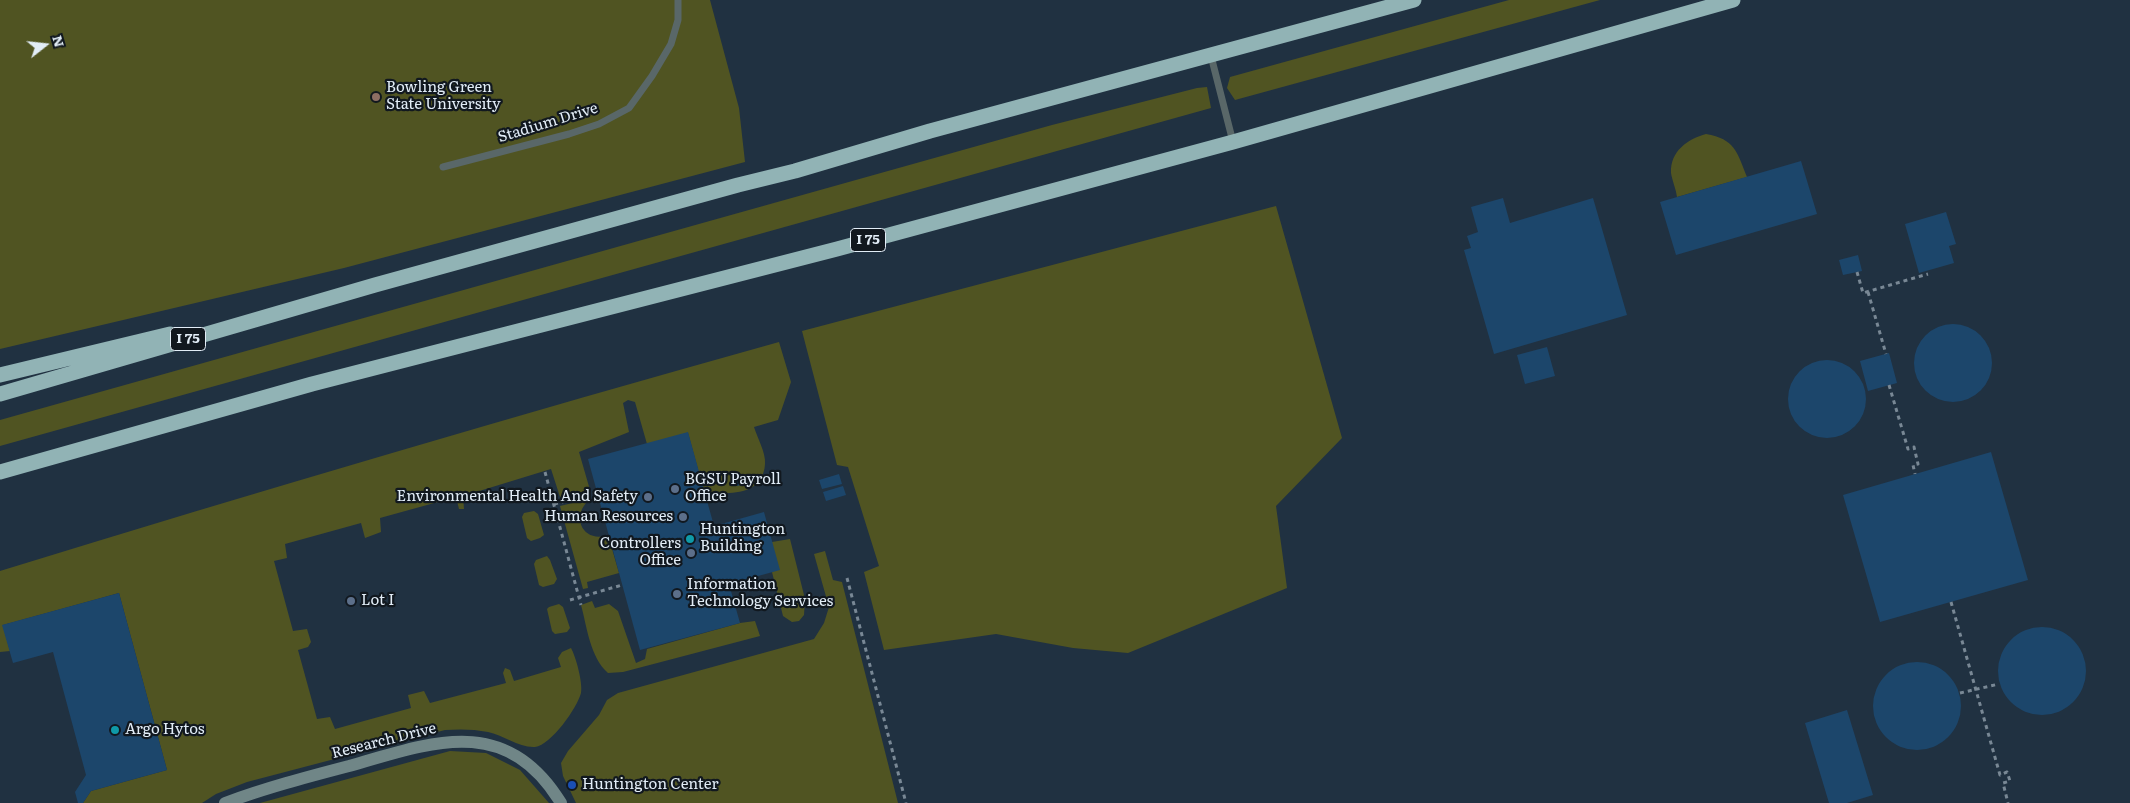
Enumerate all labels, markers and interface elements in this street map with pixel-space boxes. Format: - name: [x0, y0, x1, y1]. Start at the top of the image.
- north arrow: [20, 20, 70, 70]
- text: N: [48, 32, 71, 49]
- place label: Bowling Green State University: [386, 79, 501, 114]
- marker: Bowling Green State University: [370, 91, 382, 103]
- street label: Stadium Drive: [496, 99, 600, 147]
- road number: I 75: [850, 228, 886, 252]
- road number: I 75: [170, 328, 206, 350]
- place label: BGSU Payroll Office: [685, 471, 781, 506]
- marker: BGSU Payroll Office: [669, 483, 681, 495]
- place label: Environmental Health And Safety: [397, 488, 638, 506]
- marker: Environmental Health And Safety: [642, 491, 654, 503]
- place label: Human Resources: [544, 508, 673, 526]
- marker: Human Resources: [677, 511, 689, 523]
- place label: Huntington Building: [700, 521, 785, 556]
- marker: Huntington Building: [684, 533, 696, 545]
- place label: Controllers Office: [600, 535, 681, 570]
- marker: Controllers Office: [685, 547, 697, 559]
- place label: Information Technology Services: [687, 576, 833, 611]
- marker: Information Technology Services: [671, 588, 683, 600]
- place label: Lot I: [361, 592, 394, 610]
- marker: Lot I: [345, 595, 357, 607]
- street label: Research Drive: [330, 719, 438, 763]
- place label: Argo Hytos: [125, 721, 205, 739]
- marker: Argo Hytos: [109, 724, 121, 736]
- place label: Huntington Center: [582, 776, 718, 794]
- marker: Huntington Center: [566, 779, 578, 791]

